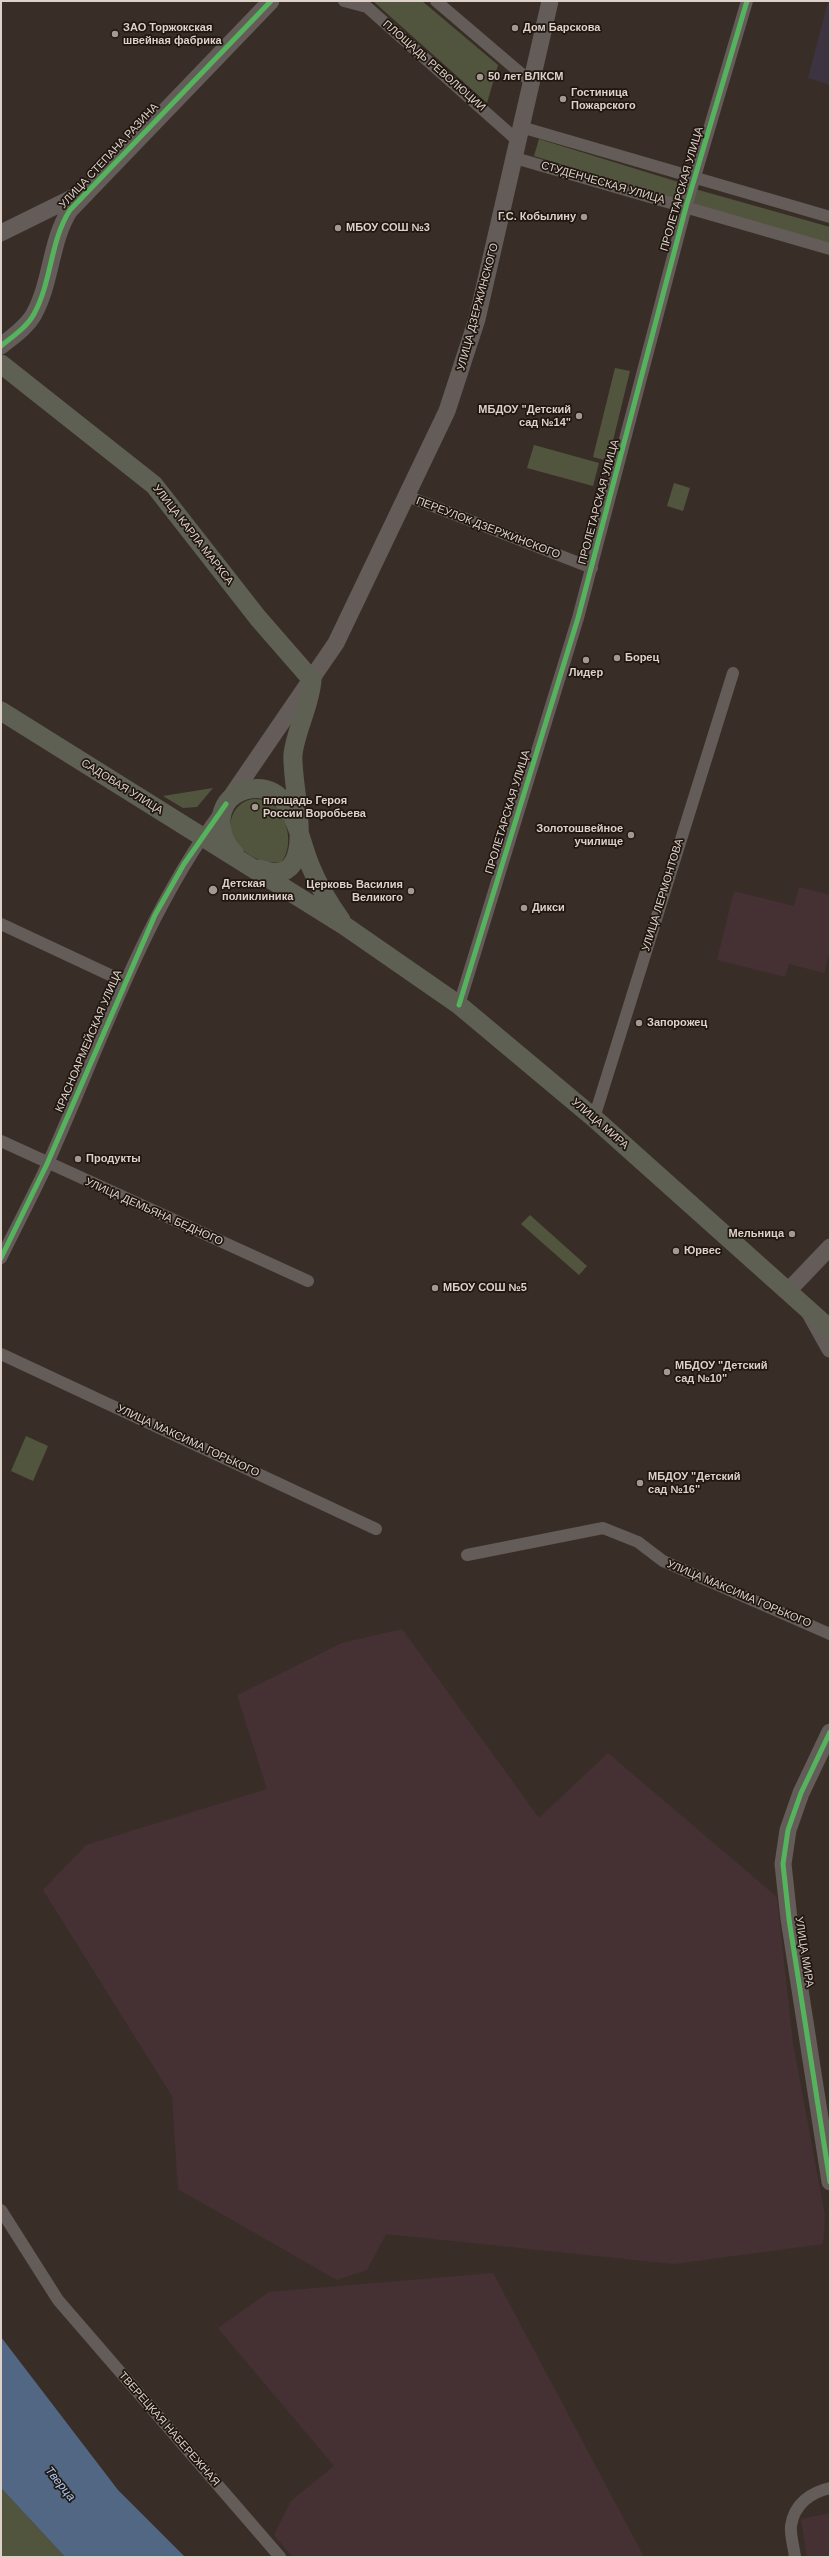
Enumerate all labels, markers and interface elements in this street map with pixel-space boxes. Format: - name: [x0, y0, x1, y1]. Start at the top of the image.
- street label: ПЛОЩАДЬ РЕВОЛЮЦИИ: [380, 18, 488, 114]
- place label: ЗАО Торжокская швейная фабрика: [123, 21, 222, 47]
- place label: Дом Барскова: [523, 21, 600, 35]
- marker: Дом Барскова: [510, 23, 520, 33]
- marker: ЗАО Торжокская швейная фабрика: [110, 29, 120, 39]
- place label: 50 лет ВЛКСМ: [488, 70, 563, 84]
- marker: 50 лет ВЛКСМ: [475, 72, 485, 82]
- place label: Гостиница Пожарского: [571, 86, 636, 112]
- marker: Гостиница Пожарского: [558, 94, 568, 104]
- street label: УЛИЦА СТЕПАНА РАЗИНА: [57, 101, 161, 211]
- street label: ПРОЛЕТАРСКАЯ УЛИЦА: [658, 125, 706, 253]
- street label: СТУДЕНЧЕСКАЯ УЛИЦА: [540, 159, 666, 207]
- place label: Г.С. Кобылину: [498, 210, 576, 224]
- marker: Г.С. Кобылину: [579, 212, 589, 222]
- place label: МБОУ СОШ №3: [346, 221, 430, 235]
- marker: МБОУ СОШ №3: [333, 223, 343, 233]
- street label: УЛИЦА ДЗЕРЖИНСКОГО: [455, 242, 501, 372]
- place label: МБДОУ "Детский сад №14": [478, 403, 571, 429]
- marker: МБДОУ "Детский сад №14": [574, 411, 584, 421]
- street label: ПРОЛЕТАРСКАЯ УЛИЦА: [576, 438, 622, 566]
- street label: УЛИЦА КАРЛА МАРКСА: [150, 482, 236, 588]
- street label: ПЕРЕУЛОК ДЗЕРЖИНСКОГО: [414, 494, 562, 562]
- place label: Борец: [625, 651, 659, 665]
- marker: Борец: [612, 653, 622, 663]
- marker: Лидер: [581, 655, 591, 665]
- place label: Лидер: [569, 666, 603, 680]
- street label: ПРОЛЕТАРСКАЯ УЛИЦА: [483, 748, 533, 876]
- street label: САДОВАЯ УЛИЦА: [79, 757, 165, 817]
- place label: площадь Героя России Воробьева: [263, 794, 366, 820]
- marker: площадь Героя России Воробьева: [250, 802, 260, 812]
- place label: Золотошвейное училище: [536, 822, 623, 848]
- marker: Золотошвейное училище: [626, 830, 636, 840]
- street label: УЛИЦА ЛЕРМОНТОВА: [640, 837, 686, 953]
- place label: Детская поликлиника: [222, 877, 293, 903]
- place label: Церковь Василия Великого: [306, 878, 403, 904]
- marker: Детская поликлиника: [207, 884, 219, 896]
- marker: Церковь Василия Великого: [406, 886, 416, 896]
- place label: Дикси: [532, 901, 565, 915]
- marker: Дикси: [519, 903, 529, 913]
- street label: КРАСНОАРМЕЙСКАЯ УЛИЦА: [53, 968, 125, 1114]
- place label: Запорожец: [647, 1016, 707, 1030]
- marker: Запорожец: [634, 1018, 644, 1028]
- street label: УЛИЦА МИРА: [569, 1096, 631, 1152]
- place label: Продукты: [86, 1152, 141, 1166]
- marker: Продукты: [73, 1154, 83, 1164]
- street label: УЛИЦА ДЕМЬЯНА БЕДНОГО: [83, 1176, 225, 1248]
- place label: Мельница: [729, 1227, 784, 1241]
- marker: Мельница: [787, 1229, 797, 1239]
- place label: Юрвес: [684, 1244, 721, 1258]
- marker: Юрвес: [671, 1246, 681, 1256]
- place label: МБОУ СОШ №5: [443, 1281, 527, 1295]
- marker: МБОУ СОШ №5: [430, 1283, 440, 1293]
- place label: МБДОУ "Детский сад №10": [675, 1359, 768, 1385]
- marker: МБДОУ "Детский сад №10": [662, 1367, 672, 1377]
- street label: УЛИЦА МАКСИМА ГОРЬКОГО: [115, 1402, 261, 1480]
- place label: МБДОУ "Детский сад №16": [648, 1470, 741, 1496]
- marker: МБДОУ "Детский сад №16": [635, 1478, 645, 1488]
- street label: УЛИЦА МАКСИМА ГОРЬКОГО: [665, 1558, 813, 1630]
- street label: УЛИЦА МИРА: [792, 1916, 816, 1988]
- street label: ТВЕРЕЦКАЯ НАБЕРЕЖНАЯ: [116, 2369, 222, 2489]
- water label: Тверца: [42, 2464, 78, 2504]

